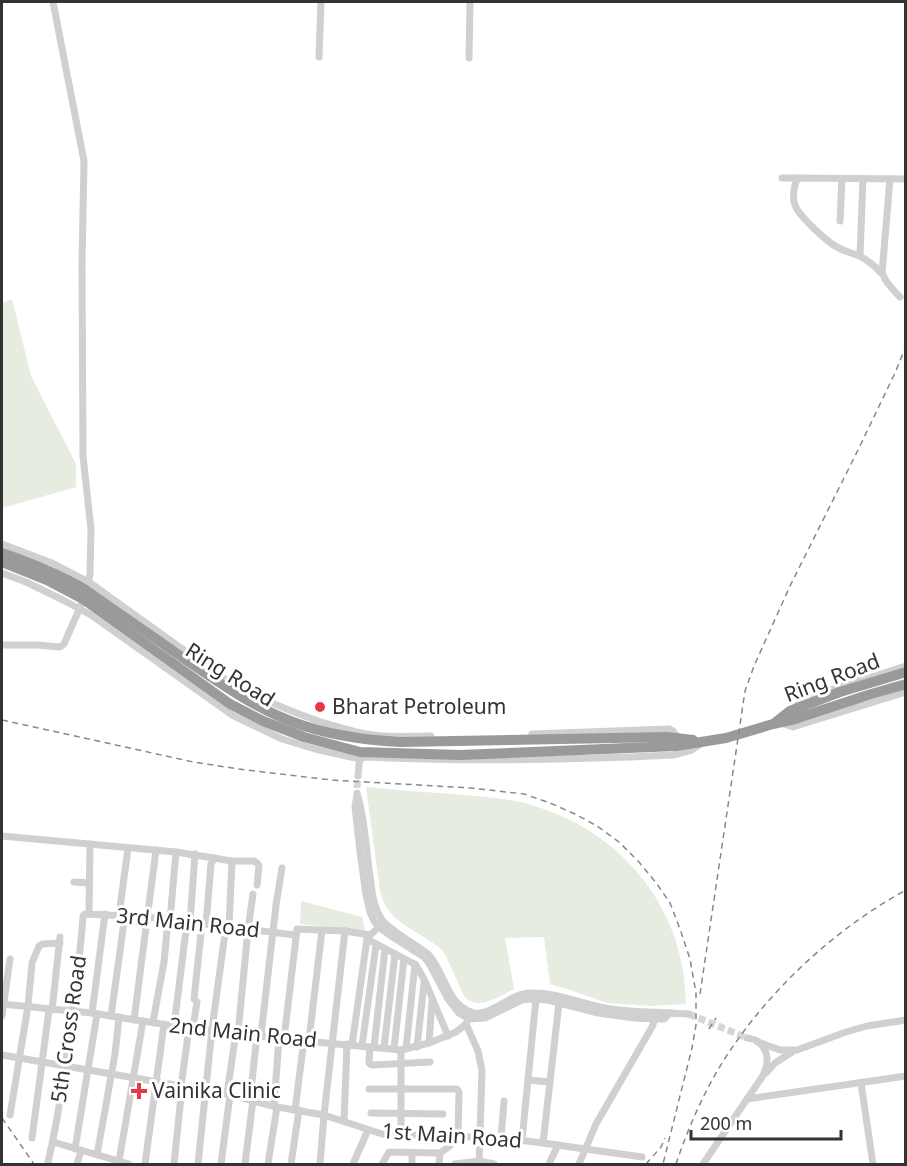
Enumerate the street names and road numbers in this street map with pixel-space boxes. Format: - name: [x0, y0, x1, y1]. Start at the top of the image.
- street label: Ring Road: [181, 636, 280, 713]
- street label: Ring Road: [780, 646, 883, 708]
- street label: 3rd Main Road: [115, 901, 261, 943]
- street label: 5th Cross Road: [44, 953, 92, 1104]
- street label: 2nd Main Road: [168, 1010, 318, 1054]
- street label: 1st Main Road: [381, 1116, 523, 1154]

